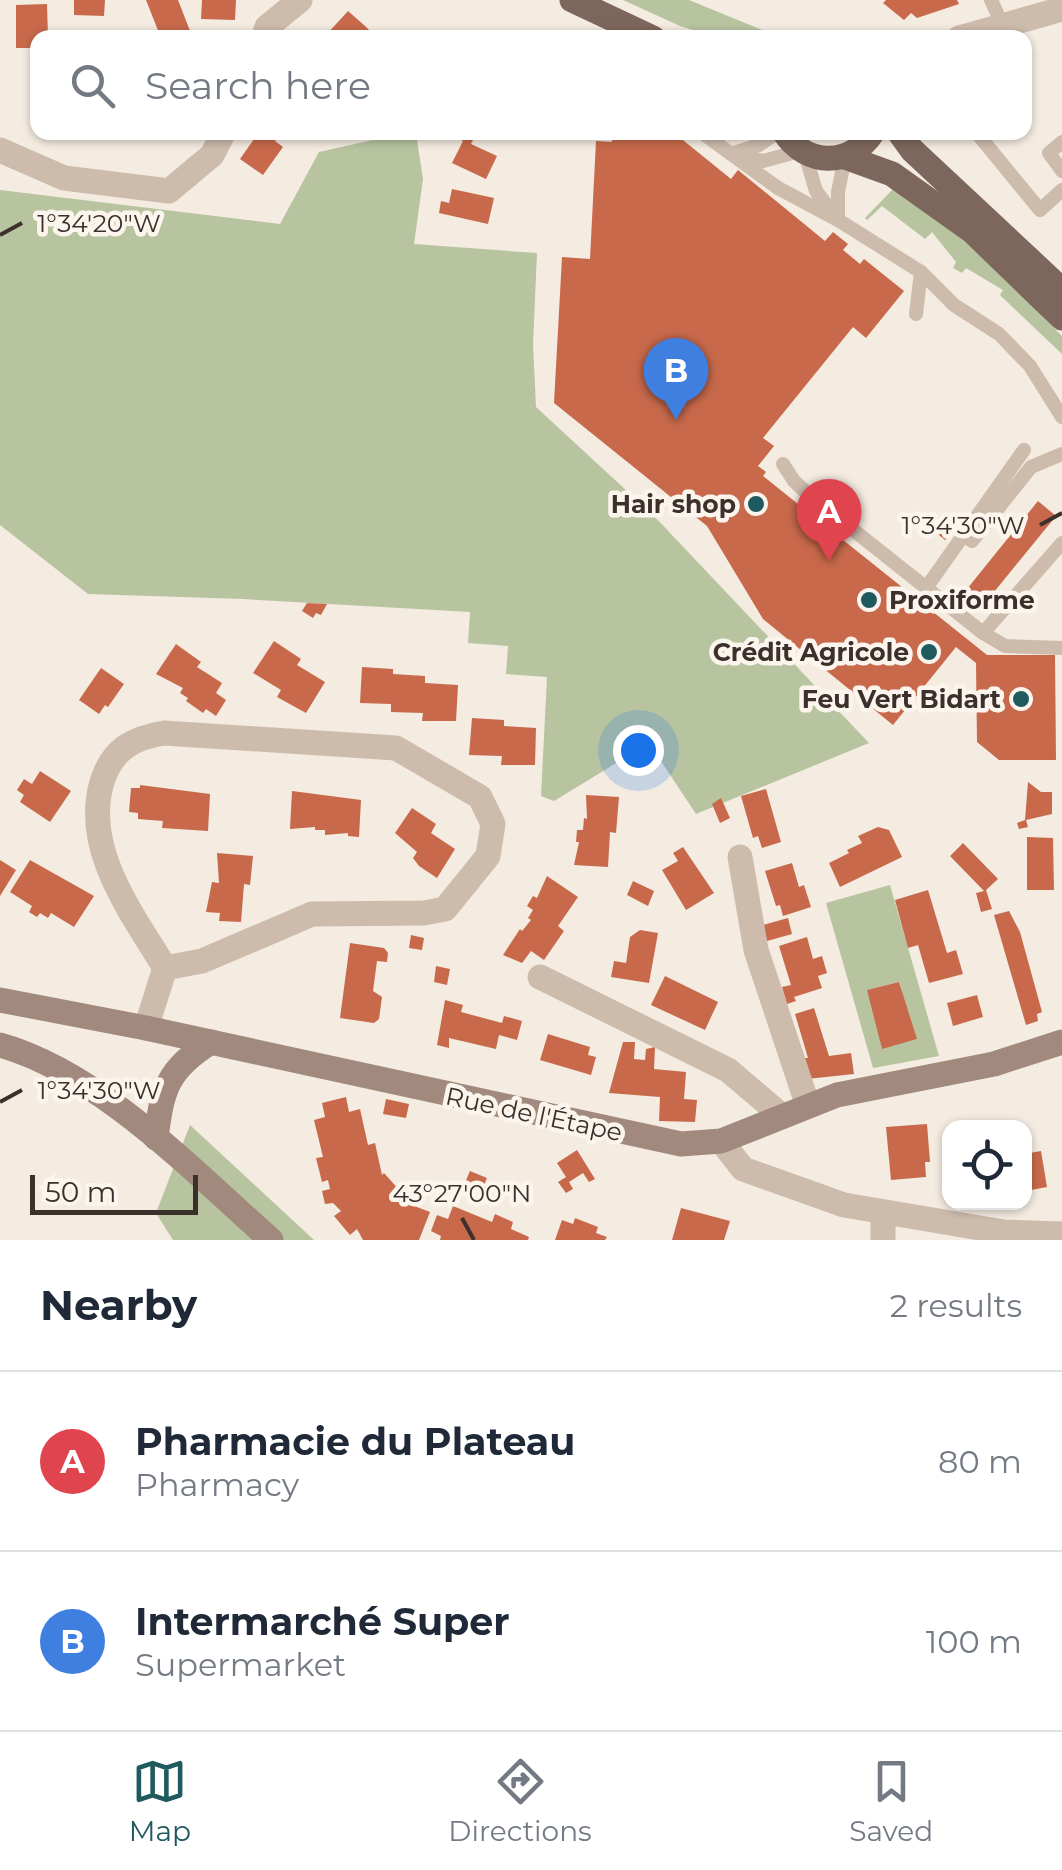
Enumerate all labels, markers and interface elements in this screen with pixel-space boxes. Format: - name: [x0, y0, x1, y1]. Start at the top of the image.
- search box: [30, 30, 1032, 140]
- icon: search: [65, 58, 120, 113]
- text: Search here: [145, 62, 371, 109]
- text: 1°34'20"W: [37, 208, 161, 238]
- pin: B: [644, 338, 708, 420]
- pin: A: [796, 478, 862, 561]
- place label: Hair shop: [611, 489, 736, 519]
- marker: Hair shop: [745, 493, 767, 515]
- text: 1°34'30"W: [901, 510, 1025, 540]
- place label: Proxiforme: [889, 585, 1035, 615]
- marker: Proxiforme: [858, 589, 880, 611]
- place label: Crédit Agricole: [713, 637, 909, 667]
- marker: Crédit Agricole: [918, 641, 940, 663]
- place label: Feu Vert Bidart: [802, 684, 1001, 714]
- marker: Feu Vert Bidart: [1010, 688, 1032, 710]
- your location: [613, 725, 664, 776]
- text: 1°34'30"W: [37, 1075, 161, 1105]
- street label: Rue de l'Étape: [443, 1081, 625, 1147]
- map controls: [942, 1120, 1032, 1210]
- button: locate: [942, 1120, 1032, 1210]
- scale bar: [30, 1170, 198, 1214]
- text: 50 m: [45, 1175, 116, 1209]
- text: 43°27'00"N: [393, 1178, 531, 1208]
- text: Nearby: [40, 1279, 197, 1331]
- text: 2 results: [890, 1286, 1022, 1325]
- text: Pharmacie du Plateau: [135, 1418, 575, 1465]
- text: A: [60, 1442, 85, 1481]
- text: 80 m: [938, 1442, 1022, 1481]
- text: Pharmacy: [135, 1465, 299, 1504]
- text: Intermarché Super: [135, 1598, 510, 1645]
- text: B: [60, 1622, 85, 1661]
- text: 100 m: [926, 1622, 1022, 1661]
- text: Supermarket: [135, 1645, 346, 1684]
- tab: Map: [129, 1754, 191, 1848]
- tab: Directions: [448, 1754, 592, 1848]
- tab: Saved: [849, 1754, 933, 1848]

